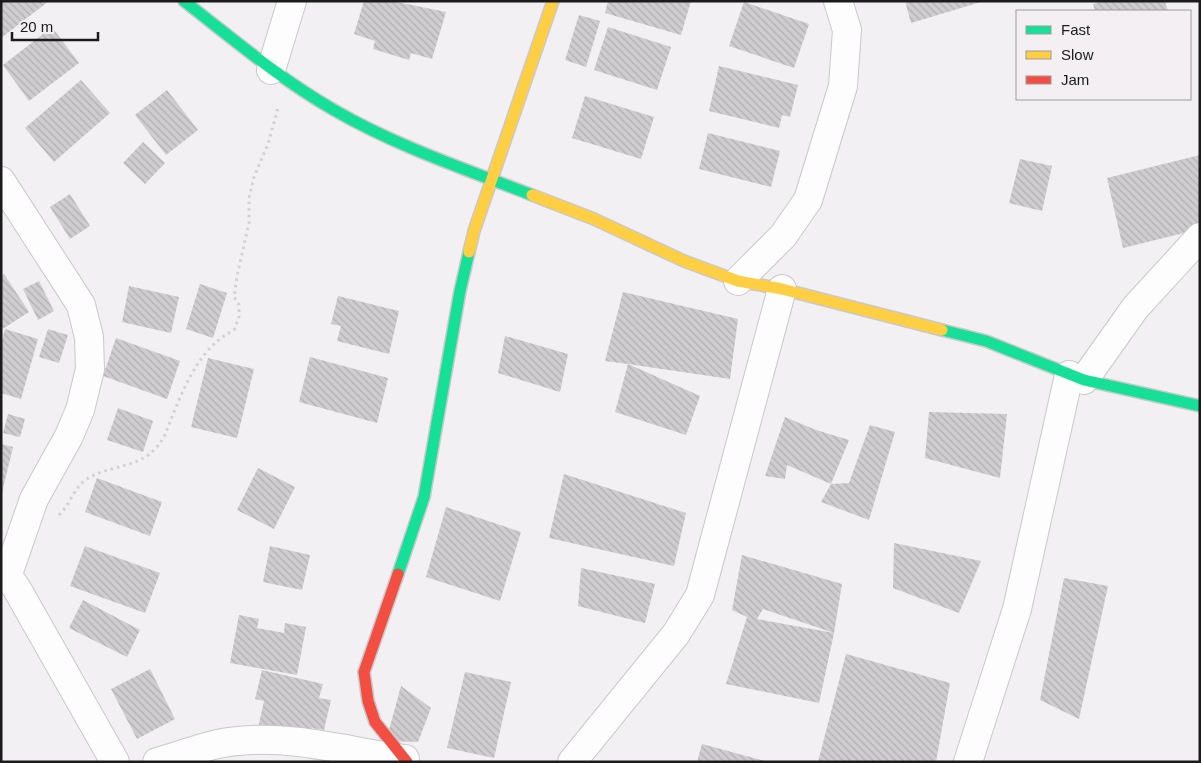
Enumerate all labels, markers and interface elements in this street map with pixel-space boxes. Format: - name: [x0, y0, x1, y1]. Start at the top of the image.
- scale bar: [12, 10, 99, 42]
- legend: [1016, 10, 1191, 100]
- text: 20 m: [20, 18, 53, 35]
- text: Fast: [1061, 21, 1091, 38]
- text: Slow: [1061, 46, 1094, 63]
- text: Jam: [1061, 71, 1089, 88]

